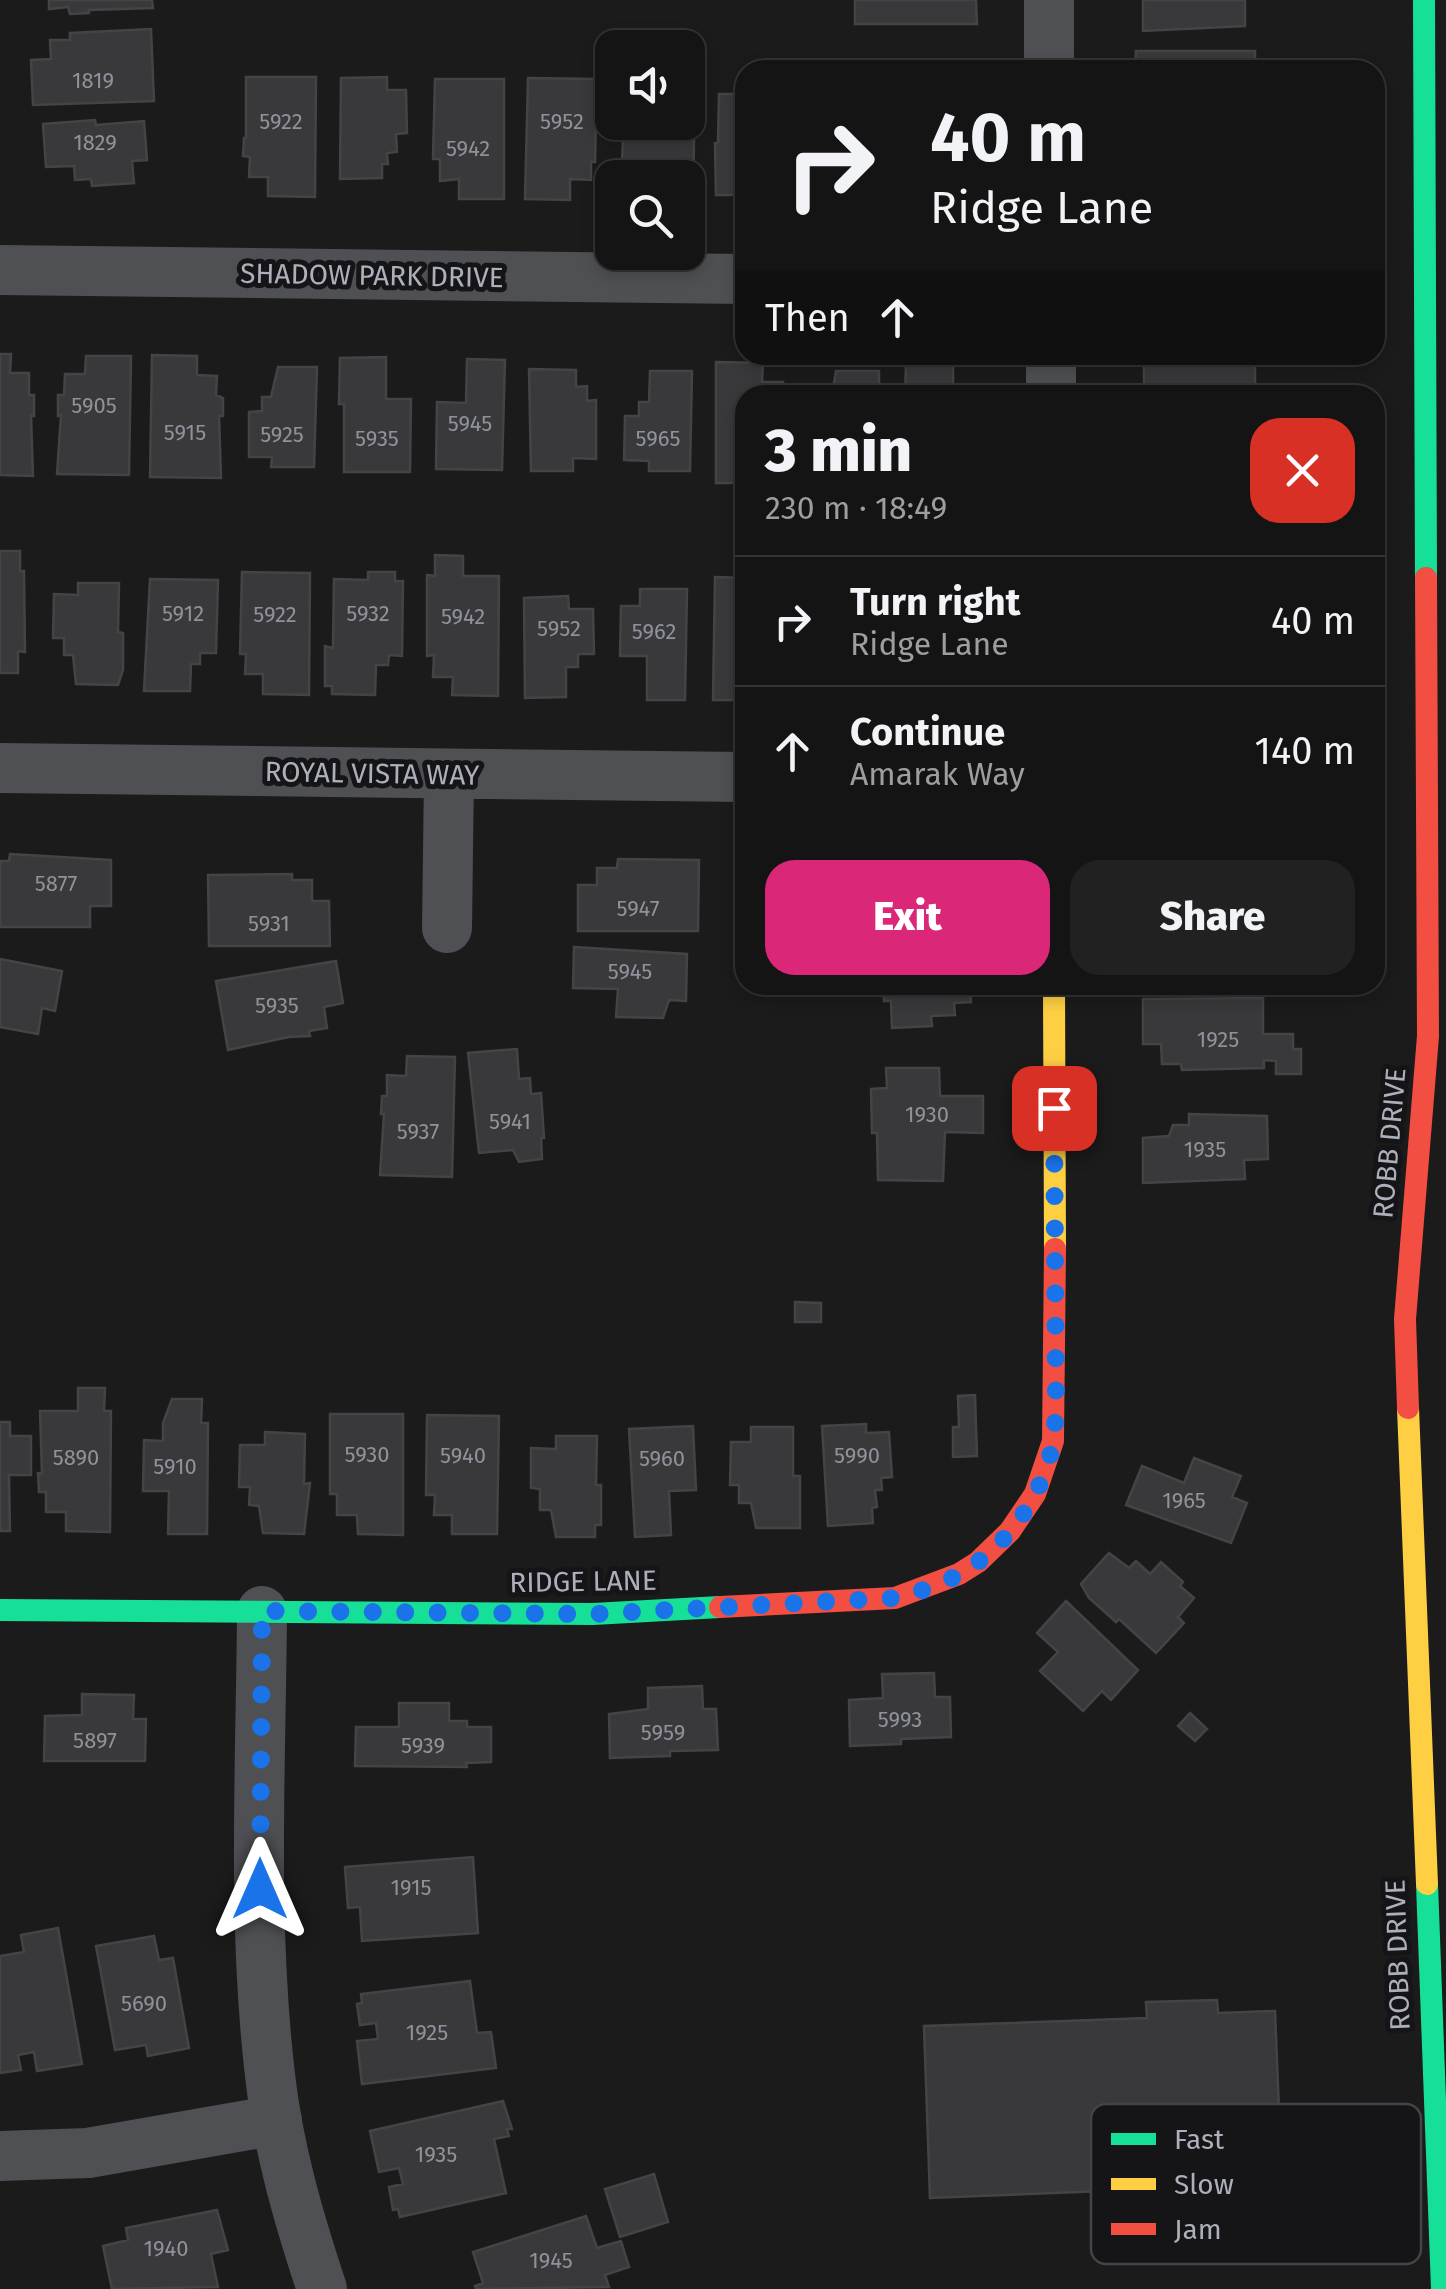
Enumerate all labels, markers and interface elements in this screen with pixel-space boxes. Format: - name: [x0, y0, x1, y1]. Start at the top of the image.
- map controls: [595, 30, 705, 270]
- button: sound: [595, 30, 705, 140]
- house number: 1819: [72, 67, 114, 94]
- text: 40 m: [930, 96, 1086, 180]
- icon: right: [765, 100, 895, 230]
- house number: 5922: [259, 108, 303, 135]
- house number: 5952: [540, 108, 584, 135]
- house number: 1829: [73, 129, 117, 156]
- house number: 5942: [446, 135, 490, 162]
- button: search: [595, 160, 705, 270]
- text: Ridge Lane: [930, 181, 1153, 235]
- street label: SHADOW PARK DRIVE: [240, 257, 504, 294]
- icon: ahead: [870, 290, 925, 345]
- text: Then: [765, 295, 850, 341]
- house number: 5905: [71, 392, 117, 419]
- house number: 5945: [448, 410, 492, 437]
- text: 3 min: [765, 415, 912, 487]
- button: close: [1250, 418, 1355, 523]
- house number: 5915: [164, 419, 206, 446]
- house number: 5925: [260, 421, 304, 448]
- house number: 5935: [355, 425, 399, 452]
- house number: 5965: [636, 425, 680, 452]
- text: 230 m · 18:49: [765, 489, 947, 527]
- text: Turn right: [850, 579, 1020, 625]
- icon: right: [765, 594, 820, 649]
- text: 40 m: [1271, 598, 1355, 644]
- house number: 5912: [162, 600, 204, 627]
- house number: 5932: [346, 600, 390, 627]
- house number: 5922: [253, 601, 297, 628]
- house number: 5942: [441, 603, 485, 630]
- house number: 5952: [537, 615, 581, 642]
- house number: 5962: [632, 618, 676, 645]
- text: Ridge Lane: [850, 625, 1009, 663]
- text: Continue: [850, 709, 1005, 755]
- icon: ahead: [765, 724, 820, 779]
- text: 140 m: [1254, 728, 1355, 774]
- street label: ROYAL VISTA WAY: [264, 755, 480, 792]
- text: Amarak Way: [850, 755, 1025, 793]
- button: Exit: [765, 860, 1050, 975]
- button: Share: [1070, 860, 1355, 975]
- house number: 5877: [35, 870, 77, 897]
- house number: 5947: [617, 895, 660, 922]
- house number: 5931: [248, 910, 290, 937]
- house number: 5945: [608, 958, 652, 985]
- house number: 5935: [255, 992, 299, 1019]
- house number: 1925: [1197, 1026, 1239, 1053]
- pin: [1012, 1066, 1097, 1151]
- street label: ROBB DRIVE: [1366, 1066, 1413, 1220]
- icon: arrive: [1027, 1081, 1082, 1136]
- house number: 1930: [905, 1101, 949, 1128]
- house number: 5941: [489, 1108, 531, 1135]
- house number: 5937: [397, 1118, 439, 1145]
- house number: 1935: [1184, 1136, 1226, 1163]
- house number: 5930: [344, 1441, 390, 1468]
- house number: 5940: [440, 1442, 486, 1469]
- house number: 5990: [834, 1442, 880, 1469]
- house number: 5890: [53, 1444, 99, 1471]
- house number: 5960: [639, 1445, 685, 1472]
- house number: 5910: [153, 1453, 197, 1480]
- house number: 1965: [1162, 1487, 1206, 1514]
- street label: RIDGE LANE: [509, 1564, 657, 1599]
- house number: 5993: [878, 1706, 922, 1733]
- house number: 5959: [641, 1719, 685, 1746]
- house number: 5897: [73, 1727, 117, 1754]
- house number: 5939: [401, 1732, 445, 1759]
- position arrow: [208, 1837, 312, 1941]
- house number: 1915: [390, 1874, 432, 1901]
- street label: ROBB DRIVE: [1378, 1879, 1417, 2031]
- house number: 5690: [121, 1990, 167, 2017]
- house number: 1925: [406, 2019, 448, 2046]
- legend: [1091, 2104, 1421, 2264]
- text: Fast: [1174, 2123, 1225, 2156]
- house number: 1935: [415, 2141, 457, 2168]
- text: Slow: [1174, 2168, 1234, 2201]
- text: Jam: [1174, 2213, 1222, 2246]
- house number: 1940: [144, 2235, 188, 2262]
- house number: 1945: [529, 2247, 573, 2274]

